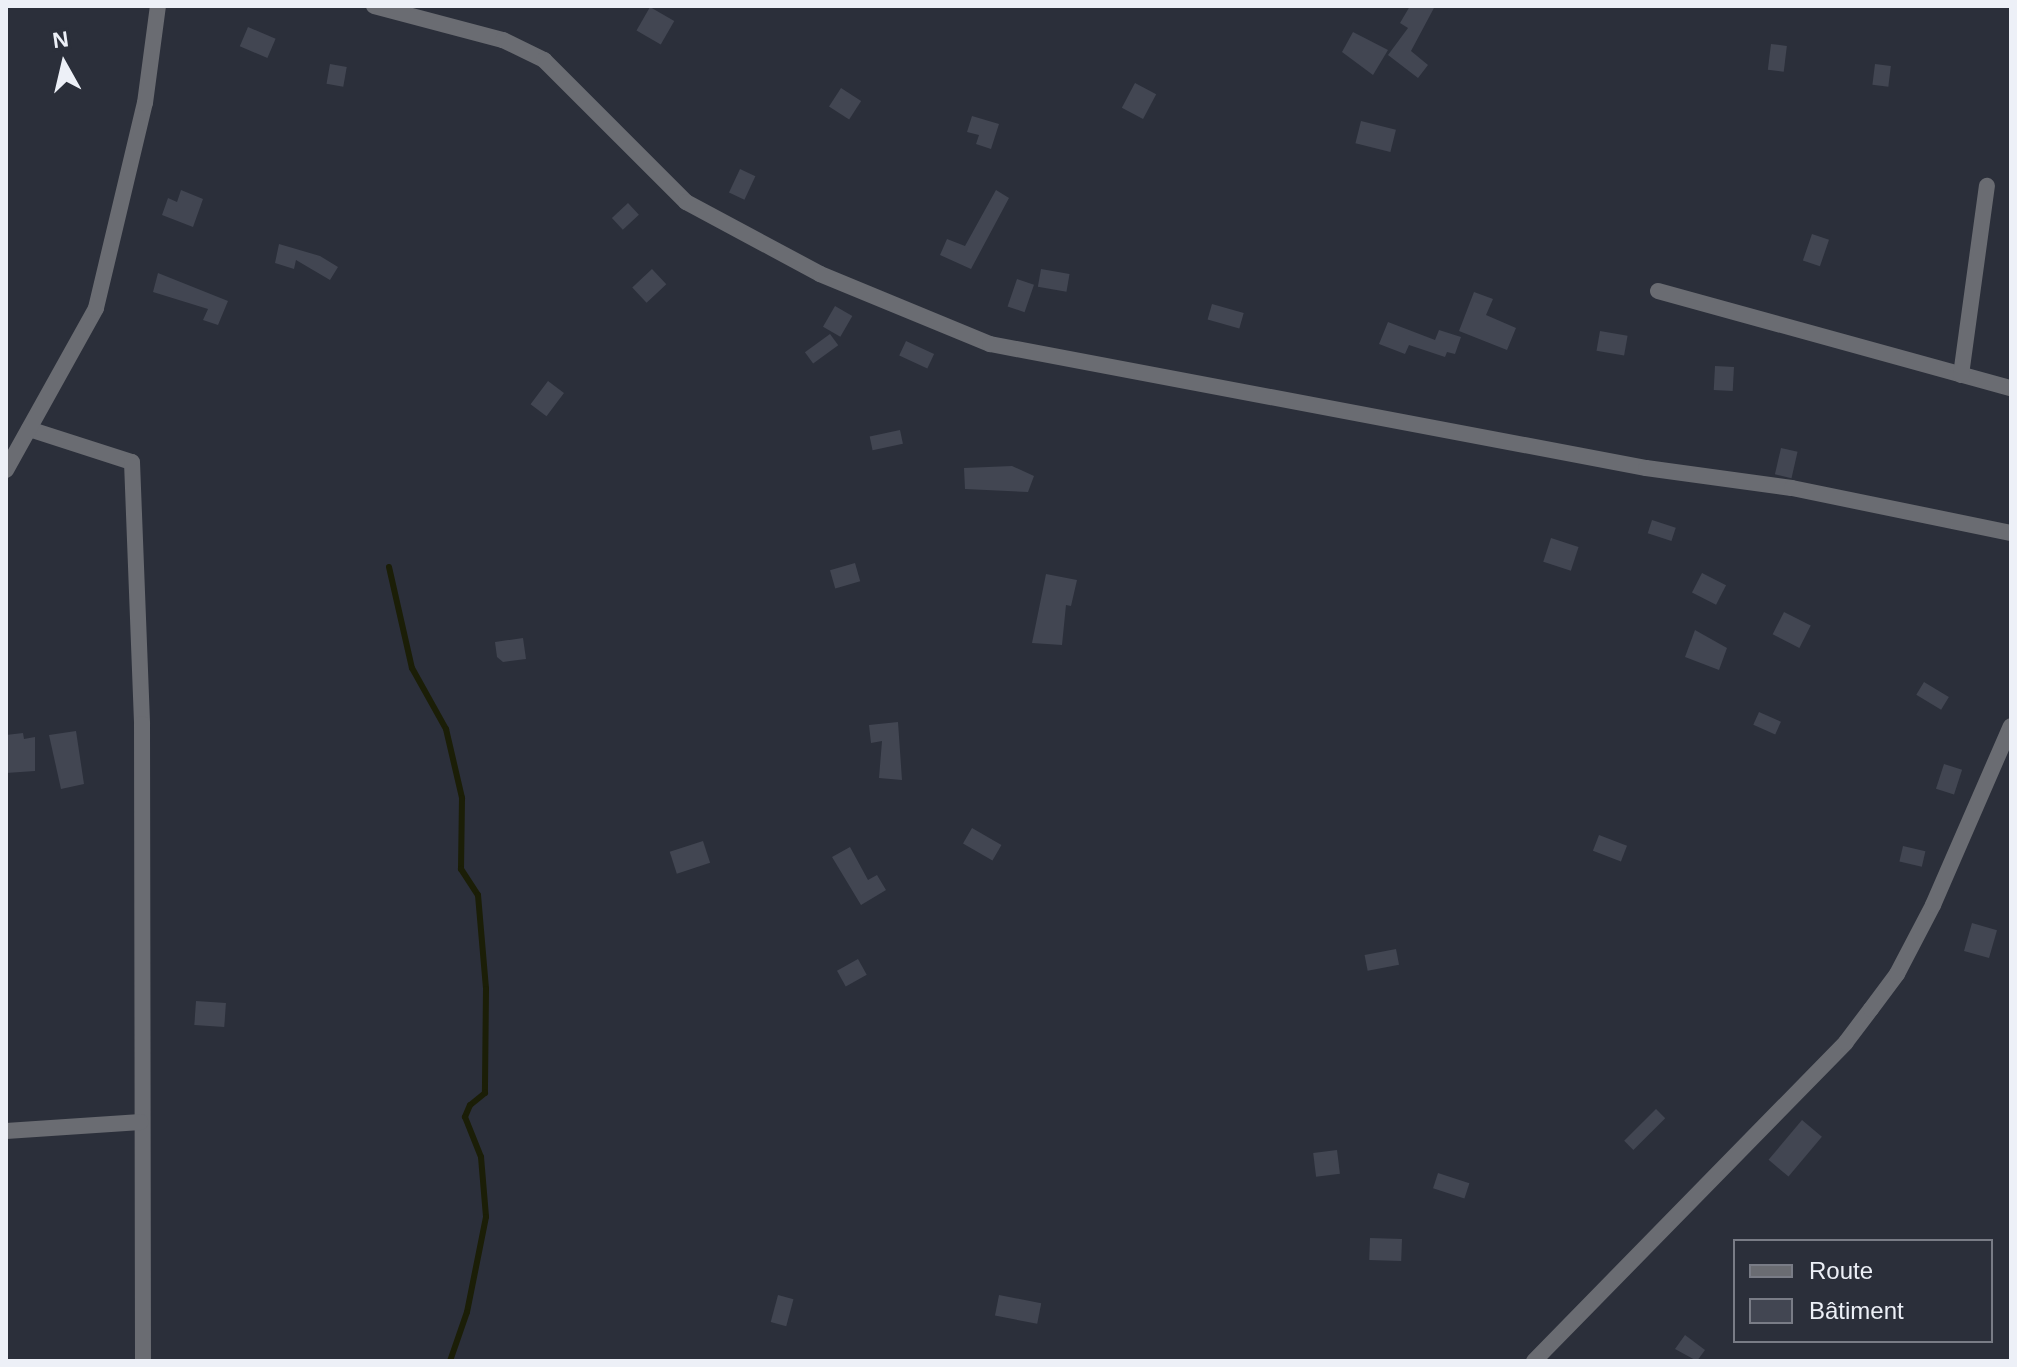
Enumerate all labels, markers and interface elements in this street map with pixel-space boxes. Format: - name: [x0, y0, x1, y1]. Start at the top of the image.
- north arrow: [24, 24, 104, 104]
- text: N: [51, 26, 70, 53]
- legend: [1733, 1239, 1993, 1343]
- text: Route: [1809, 1257, 1873, 1284]
- text: Bâtiment: [1809, 1297, 1904, 1324]

